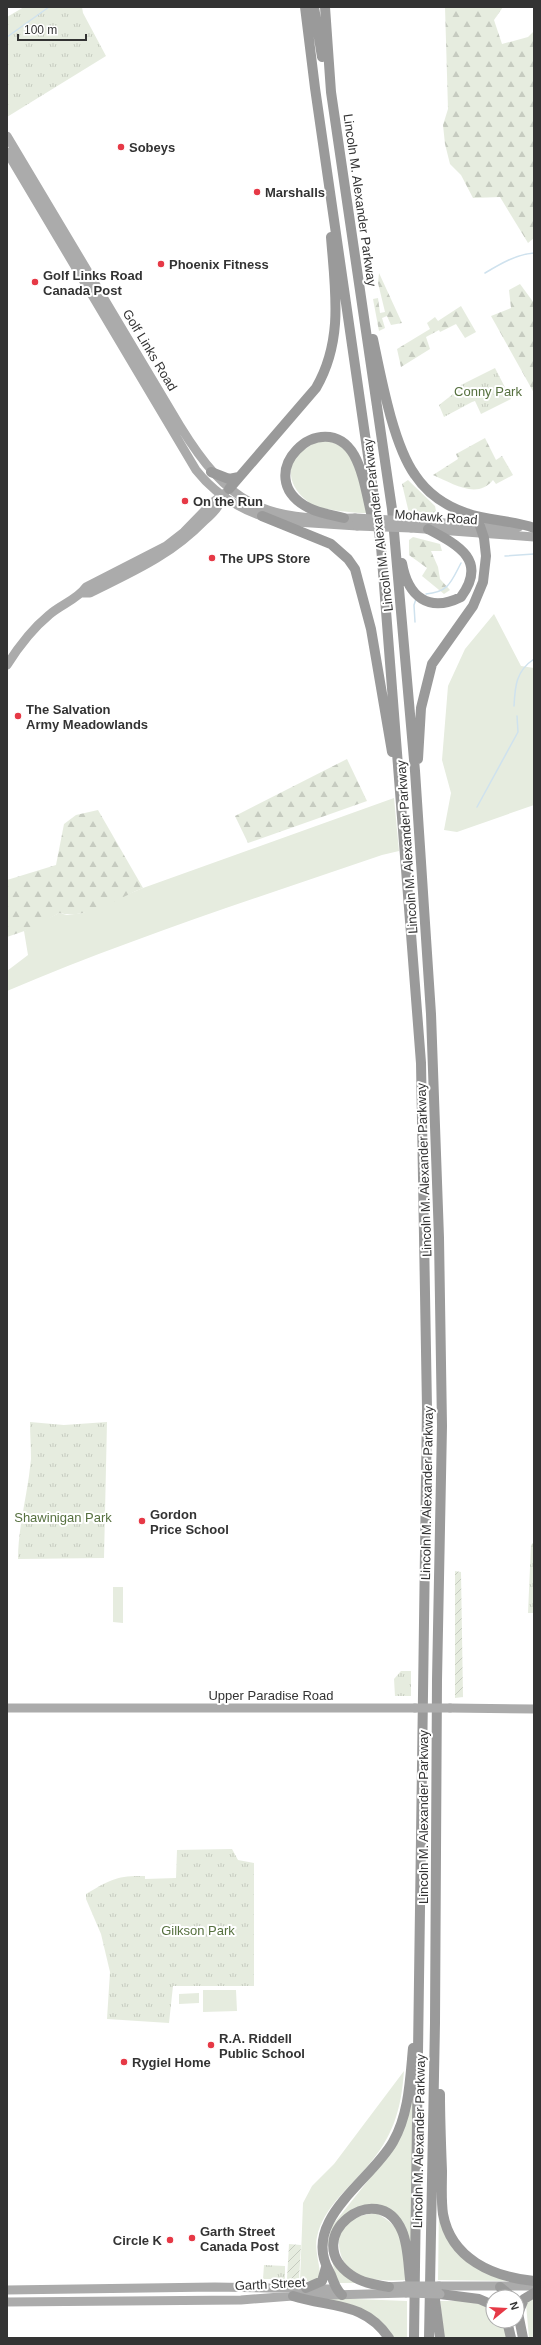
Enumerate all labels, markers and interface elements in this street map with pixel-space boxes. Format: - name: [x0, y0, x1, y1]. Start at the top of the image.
- scale bar: [18, 16, 86, 42]
- text: 100 m: [24, 23, 57, 37]
- street label: Lincoln M. Alexander Parkway: [340, 113, 380, 288]
- place label: Sobeys: [129, 140, 175, 155]
- marker: Sobeys: [116, 142, 126, 152]
- place label: Marshalls: [265, 185, 325, 200]
- marker: Marshalls: [252, 187, 262, 197]
- place label: Phoenix Fitness: [169, 257, 269, 272]
- marker: Phoenix Fitness: [156, 259, 166, 269]
- place label: Golf Links Road Canada Post: [43, 268, 143, 298]
- marker: Golf Links Road Canada Post: [30, 277, 40, 287]
- street label: Golf Links Road: [120, 306, 180, 394]
- park label: Conny Park: [454, 384, 522, 399]
- street label: Lincoln M. Alexander Parkway: [360, 437, 396, 612]
- place label: On the Run: [193, 494, 263, 509]
- marker: On the Run: [180, 496, 190, 506]
- street label: Mohawk Road: [394, 507, 478, 527]
- place label: The UPS Store: [220, 551, 310, 566]
- marker: The UPS Store: [207, 553, 217, 563]
- place label: The Salvation Army Meadowlands: [26, 702, 148, 732]
- marker: The Salvation Army Meadowlands: [13, 711, 23, 721]
- street label: Lincoln M. Alexander Parkway: [393, 759, 421, 934]
- street label: Lincoln M. Alexander Parkway: [413, 1082, 435, 1257]
- street label: Lincoln M. Alexander Parkway: [418, 1405, 436, 1580]
- place label: Gordon Price School: [150, 1507, 229, 1537]
- park label: Shawinigan Park: [14, 1510, 112, 1525]
- marker: Gordon Price School: [137, 1516, 147, 1526]
- street label: Upper Paradise Road: [208, 1688, 334, 1703]
- street label: Lincoln M. Alexander Parkway: [416, 1729, 431, 1904]
- park label: Gilkson Park: [161, 1923, 235, 1938]
- place label: R.A. Riddell Public School: [219, 2031, 305, 2061]
- marker: R.A. Riddell Public School: [206, 2040, 216, 2050]
- street label: Lincoln M. Alexander Parkway: [410, 2053, 428, 2228]
- place label: Rygiel Home: [132, 2055, 211, 2070]
- marker: Rygiel Home: [119, 2057, 129, 2067]
- place label: Garth Street Canada Post: [200, 2224, 279, 2254]
- place label: Circle K: [113, 2233, 163, 2248]
- marker: Garth Street Canada Post: [187, 2233, 197, 2243]
- marker: Circle K: [165, 2235, 175, 2245]
- street label: Garth Street: [234, 2275, 306, 2293]
- north arrow: [485, 2289, 525, 2329]
- text: N: [508, 2300, 521, 2312]

